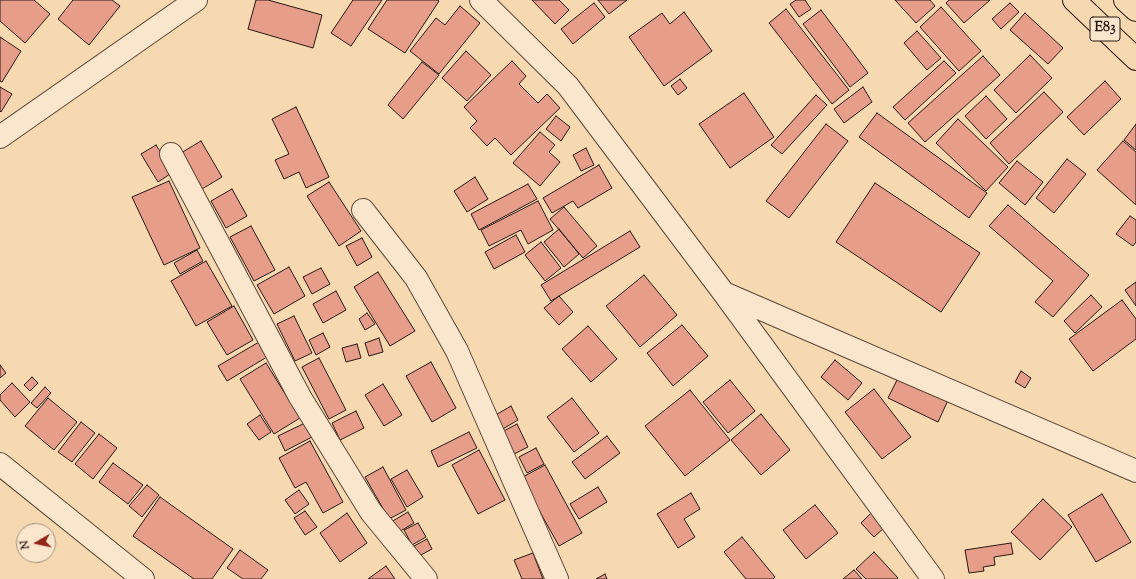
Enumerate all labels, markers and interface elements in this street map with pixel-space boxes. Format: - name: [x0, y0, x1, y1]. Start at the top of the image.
- road number: E83: [1090, 17, 1120, 41]
- north arrow: [16, 523, 56, 563]
- text: N: [17, 539, 34, 550]

